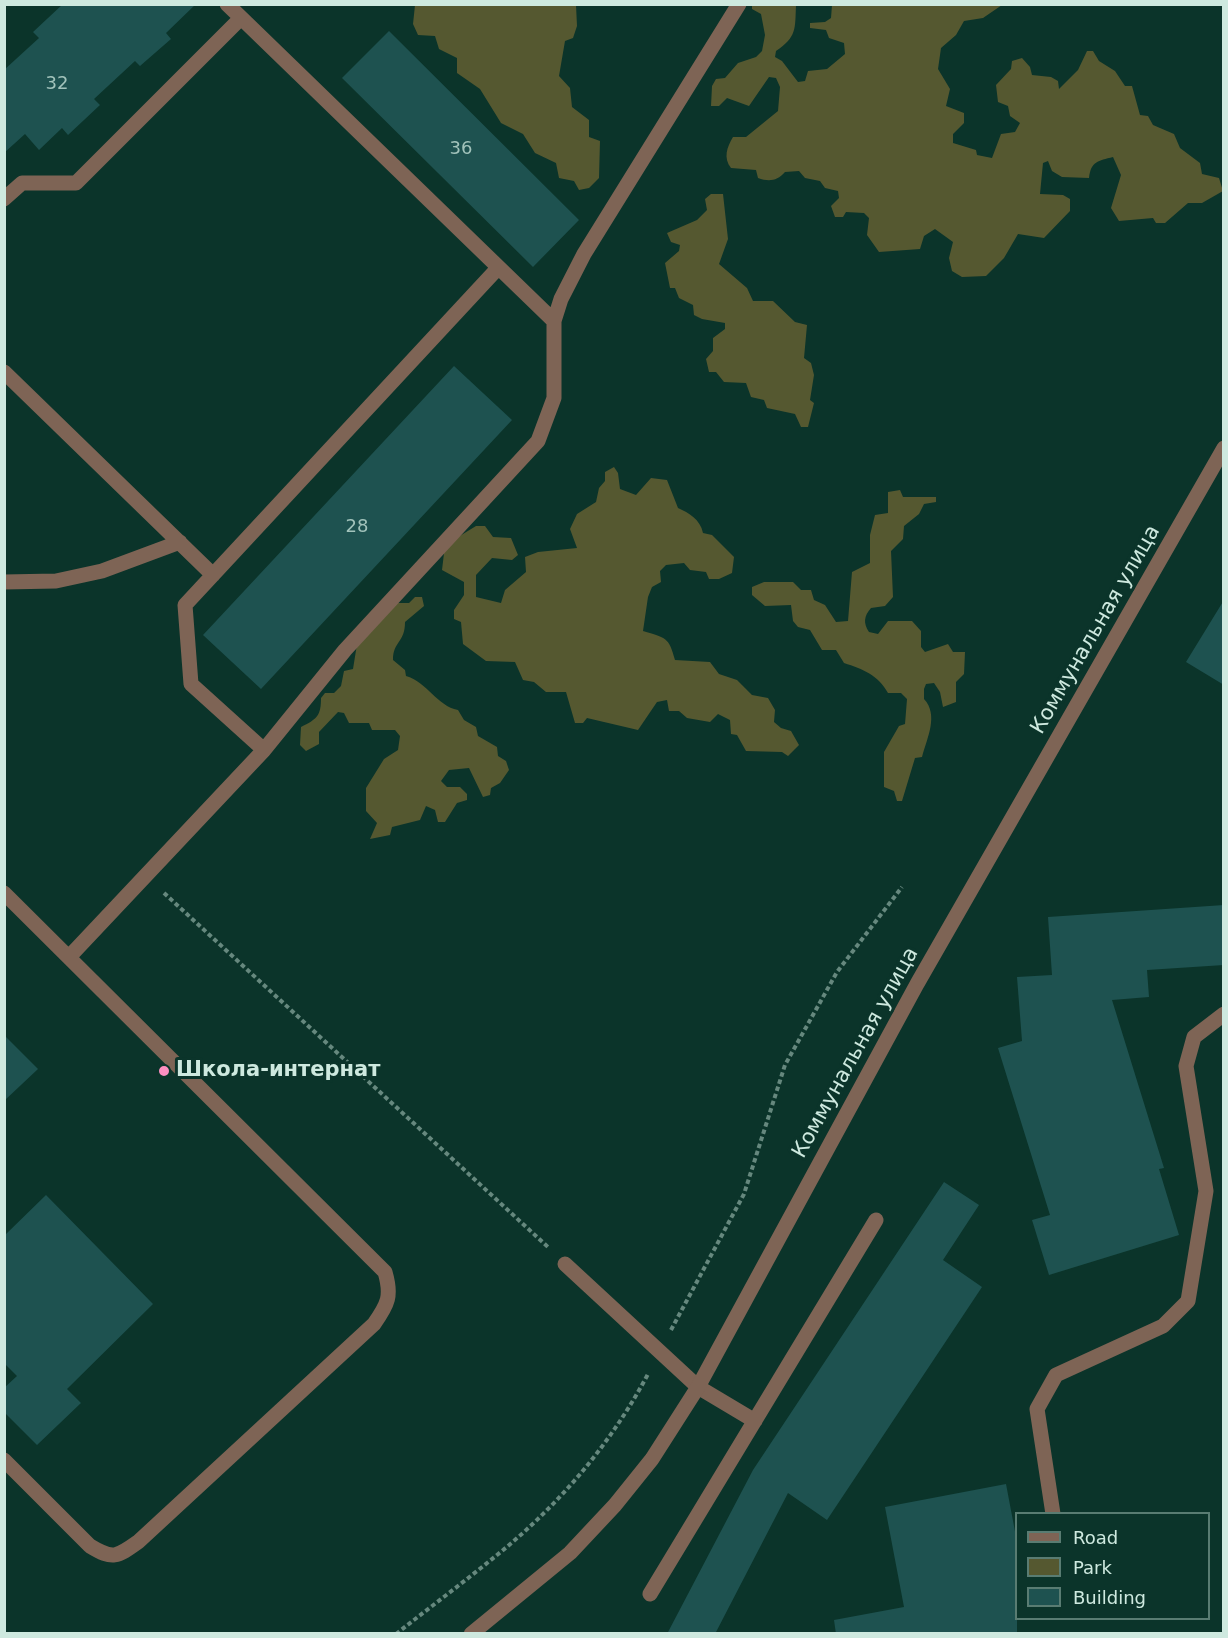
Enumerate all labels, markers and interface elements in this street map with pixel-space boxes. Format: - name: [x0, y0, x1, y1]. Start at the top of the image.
- house number: 32: [46, 73, 68, 95]
- house number: 36: [450, 138, 472, 160]
- house number: 28: [346, 516, 368, 538]
- street label: Коммунальная улица: [1026, 521, 1166, 739]
- street label: Коммунальная улица: [788, 943, 924, 1163]
- place label: Школа-интернат: [176, 1058, 380, 1084]
- marker: Школа-интернат: [157, 1064, 171, 1078]
- legend: [1015, 1512, 1210, 1620]
- text: Road: [1073, 1527, 1118, 1548]
- text: Park: [1073, 1557, 1112, 1578]
- text: Building: [1073, 1587, 1146, 1608]

